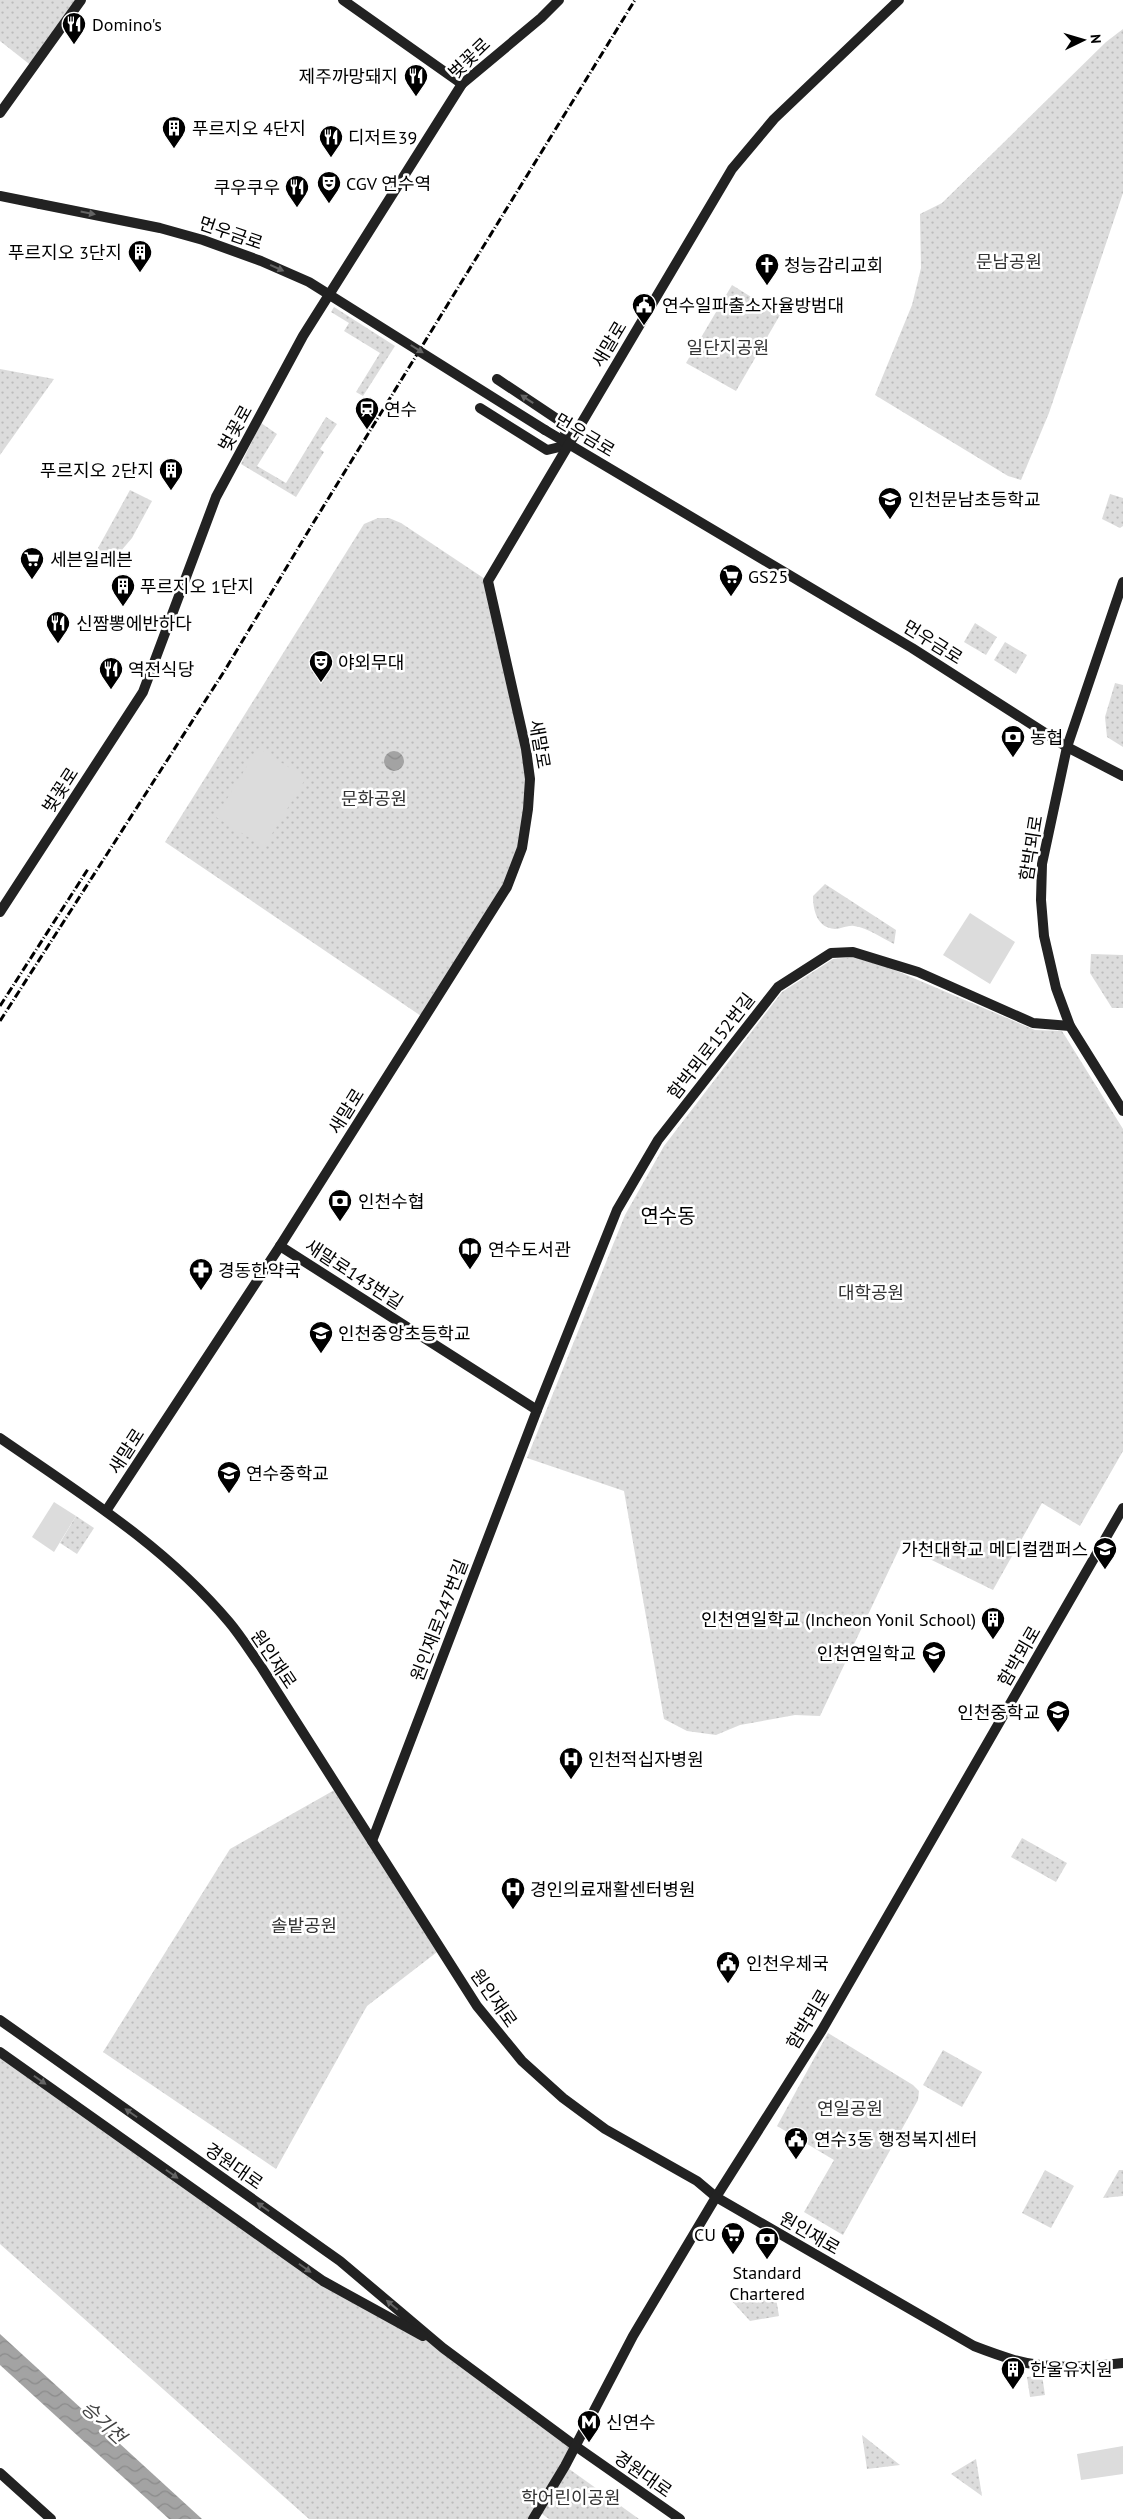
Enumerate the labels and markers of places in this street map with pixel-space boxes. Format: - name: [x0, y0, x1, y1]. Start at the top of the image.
- restaurant icon: Domino's: [61, 11, 87, 45]
- place label: Domino's: [92, 13, 162, 36]
- restaurant icon: 제주까망돼지: [403, 63, 429, 97]
- place label: 제주까망돼지: [299, 65, 398, 88]
- building icon: 푸르지오 4단지: [161, 115, 187, 149]
- place label: 푸르지오 4단지: [192, 117, 306, 140]
- restaurant icon: 디저트39: [318, 124, 344, 158]
- place label: 디저트39: [348, 126, 417, 149]
- theatre icon: CGV 연수역: [316, 170, 342, 204]
- place label: CGV 연수역: [346, 172, 431, 195]
- restaurant icon: 쿠우쿠우: [284, 174, 310, 208]
- place label: 쿠우쿠우: [214, 176, 280, 199]
- building icon: 푸르지오 3단지: [127, 239, 153, 273]
- place label: 푸르지오 3단지: [8, 241, 122, 264]
- church icon: 청능감리교회: [754, 252, 780, 286]
- place label: 청능감리교회: [784, 254, 883, 277]
- public building icon: 연수일파출소자율방범대: [631, 292, 657, 326]
- place label: 연수일파출소자율방범대: [662, 294, 844, 317]
- station icon: 연수: [354, 396, 380, 430]
- place label: 연수: [384, 398, 417, 421]
- building icon: 푸르지오 2단지: [158, 457, 184, 491]
- place label: 푸르지오 2단지: [40, 459, 154, 482]
- school or university icon: 인천문남초등학교: [877, 486, 903, 520]
- place label: 인천문남초등학교: [908, 488, 1040, 511]
- supermarket icon: 세븐일레븐: [19, 546, 45, 580]
- place label: 세븐일레븐: [50, 548, 133, 571]
- supermarket icon: GS25: [718, 563, 744, 597]
- place label: GS25: [748, 565, 788, 588]
- building icon: 푸르지오 1단지: [110, 573, 136, 607]
- place label: 푸르지오 1단지: [140, 575, 254, 598]
- restaurant icon: 신짬뽕에반하다: [45, 610, 71, 644]
- place label: 신짬뽕에반하다: [76, 612, 192, 635]
- theatre icon: 야외무대: [308, 649, 334, 683]
- place label: 야외무대: [338, 651, 404, 674]
- restaurant icon: 역전식당: [98, 656, 124, 690]
- place label: 역전식당: [128, 658, 194, 681]
- bank icon: 농협: [1000, 724, 1026, 758]
- place label: 농협: [1030, 726, 1063, 749]
- bank icon: 인천수협: [327, 1188, 353, 1222]
- place label: 인천수협: [358, 1190, 424, 1213]
- library icon: 연수도서관: [457, 1236, 483, 1270]
- place label: 연수도서관: [488, 1238, 571, 1261]
- pharmacy icon: 경동한약국: [188, 1257, 214, 1291]
- place label: 경동한약국: [218, 1259, 301, 1282]
- school or university icon: 인천중앙초등학교: [308, 1320, 334, 1354]
- place label: 인천중앙초등학교: [338, 1322, 470, 1345]
- school or university icon: 연수중학교: [216, 1460, 242, 1494]
- place label: 연수중학교: [246, 1462, 329, 1485]
- school or university icon: 가천대학교 메디컬캠퍼스: [1092, 1536, 1118, 1570]
- place label: 가천대학교 메디컬캠퍼스: [901, 1538, 1088, 1561]
- building icon: 인천연일학교 (Incheon Yonil School): [980, 1606, 1006, 1640]
- place label: 인천연일학교 (Incheon Yonil School): [701, 1608, 976, 1631]
- school or university icon: 인천연일학교: [921, 1640, 947, 1674]
- place label: 인천연일학교: [817, 1642, 916, 1665]
- school or university icon: 인천중학교: [1045, 1699, 1071, 1733]
- place label: 인천중학교: [957, 1701, 1040, 1724]
- hospital icon: 인천적십자병원: [558, 1746, 584, 1780]
- place label: 인천적십자병원: [588, 1748, 704, 1771]
- hospital icon: 경인의료재활센터병원: [500, 1876, 526, 1910]
- place label: 경인의료재활센터병원: [530, 1878, 696, 1901]
- public building icon: 인천우체국: [715, 1950, 741, 1984]
- place label: 인천우체국: [746, 1952, 829, 1975]
- public building icon: 연수3동 행정복지센터: [783, 2126, 809, 2160]
- place label: 연수3동 행정복지센터: [814, 2128, 978, 2151]
- supermarket icon: CU: [720, 2221, 746, 2255]
- place label: CU: [694, 2223, 716, 2246]
- bank icon: Standard Chartered: [754, 2226, 780, 2260]
- place label: Standard Chartered: [729, 2261, 805, 2305]
- building icon: 한울유치원: [1000, 2356, 1026, 2390]
- place label: 한울유치원: [1030, 2358, 1113, 2381]
- metro station icon: 신연수: [576, 2409, 602, 2443]
- place label: 신연수: [606, 2411, 656, 2434]

